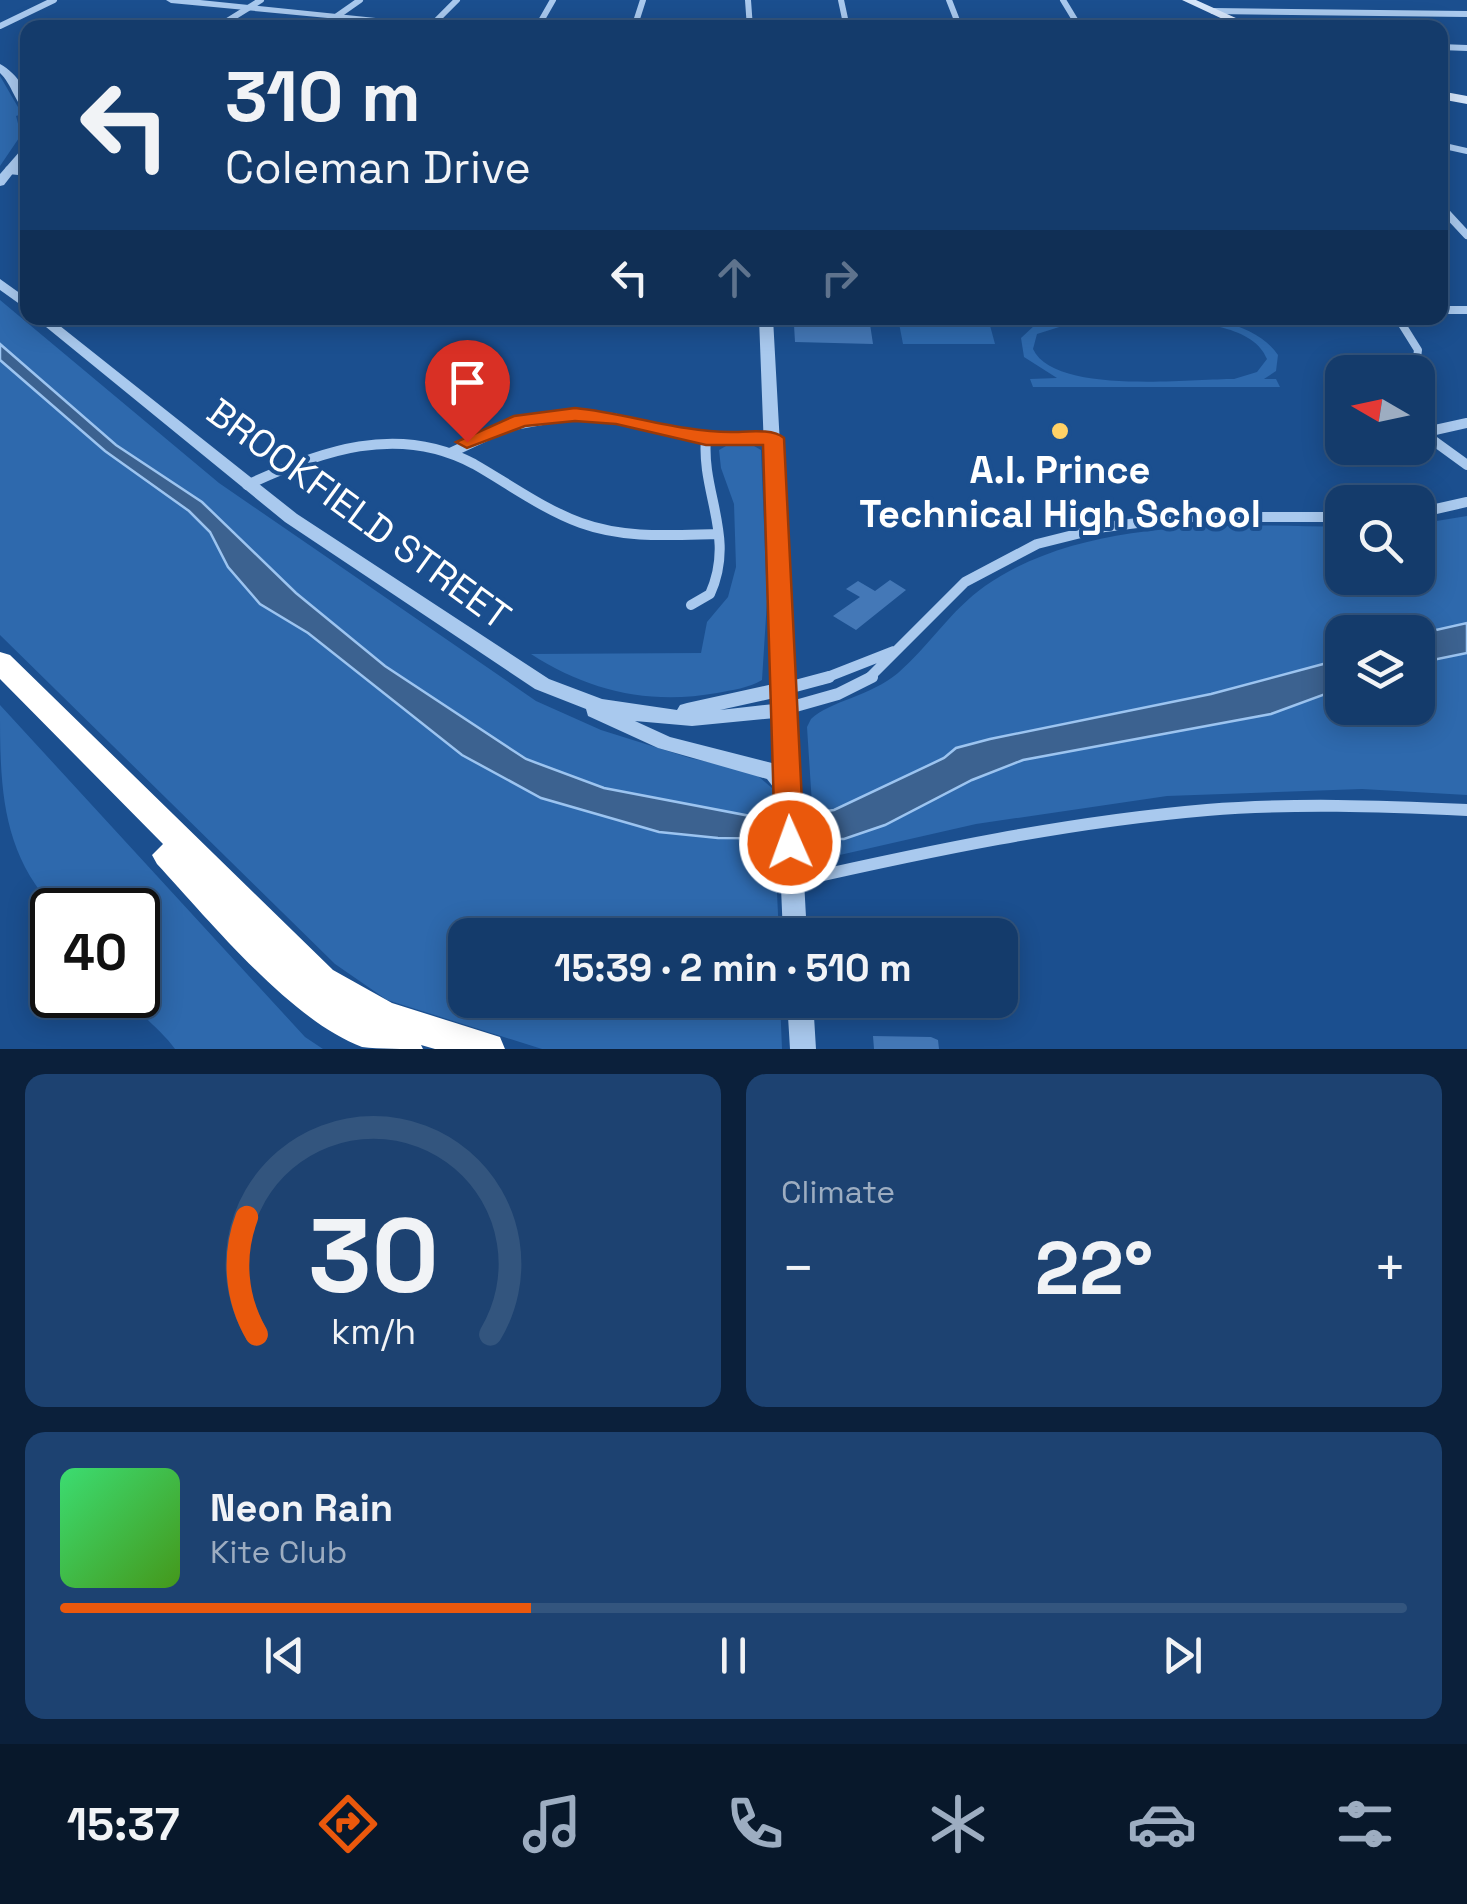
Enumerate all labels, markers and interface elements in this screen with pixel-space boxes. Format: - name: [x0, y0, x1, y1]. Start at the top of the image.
- text: 310 m: [225, 52, 421, 141]
- icon: left: [60, 60, 190, 190]
- text: Coleman Drive: [225, 139, 531, 196]
- icon: left: [602, 250, 657, 305]
- icon: ahead: [707, 250, 762, 305]
- icon: right: [812, 250, 867, 305]
- pin: [425, 340, 510, 443]
- icon: arrive: [440, 355, 495, 410]
- north arrow: [1325, 355, 1435, 465]
- map controls: [1325, 355, 1435, 725]
- street label: BROOKFIELD STREET: [198, 388, 520, 640]
- marker: A.I. Prince Technical High School: [1049, 420, 1071, 442]
- place label: A.I. Prince Technical High School: [859, 446, 1261, 538]
- button: search: [1325, 485, 1435, 595]
- button: layers: [1325, 615, 1435, 725]
- position arrow: [738, 791, 842, 895]
- speed limit sign: 40: [30, 888, 160, 1018]
- text: 15:39 · 2 min · 510 m: [554, 944, 912, 992]
- text: Climate: [781, 1172, 895, 1212]
- text: 30: [308, 1190, 438, 1322]
- text: 22°: [1035, 1220, 1153, 1316]
- text: −: [781, 1233, 815, 1303]
- text: +: [1373, 1233, 1407, 1303]
- text: km/h: [330, 1309, 416, 1354]
- text: Neon Rain: [210, 1484, 393, 1532]
- text: Kite Club: [210, 1532, 347, 1572]
- icon: previous: [257, 1628, 312, 1683]
- icon: pause: [706, 1628, 761, 1683]
- icon: next: [1155, 1628, 1210, 1683]
- icon: directions: [313, 1789, 383, 1859]
- icon: music: [517, 1789, 587, 1859]
- icon: phone: [720, 1789, 790, 1859]
- icon: climate: [923, 1789, 993, 1859]
- icon: car: [1127, 1789, 1197, 1859]
- icon: filters: [1330, 1789, 1400, 1859]
- text: 15:37: [67, 1796, 180, 1853]

